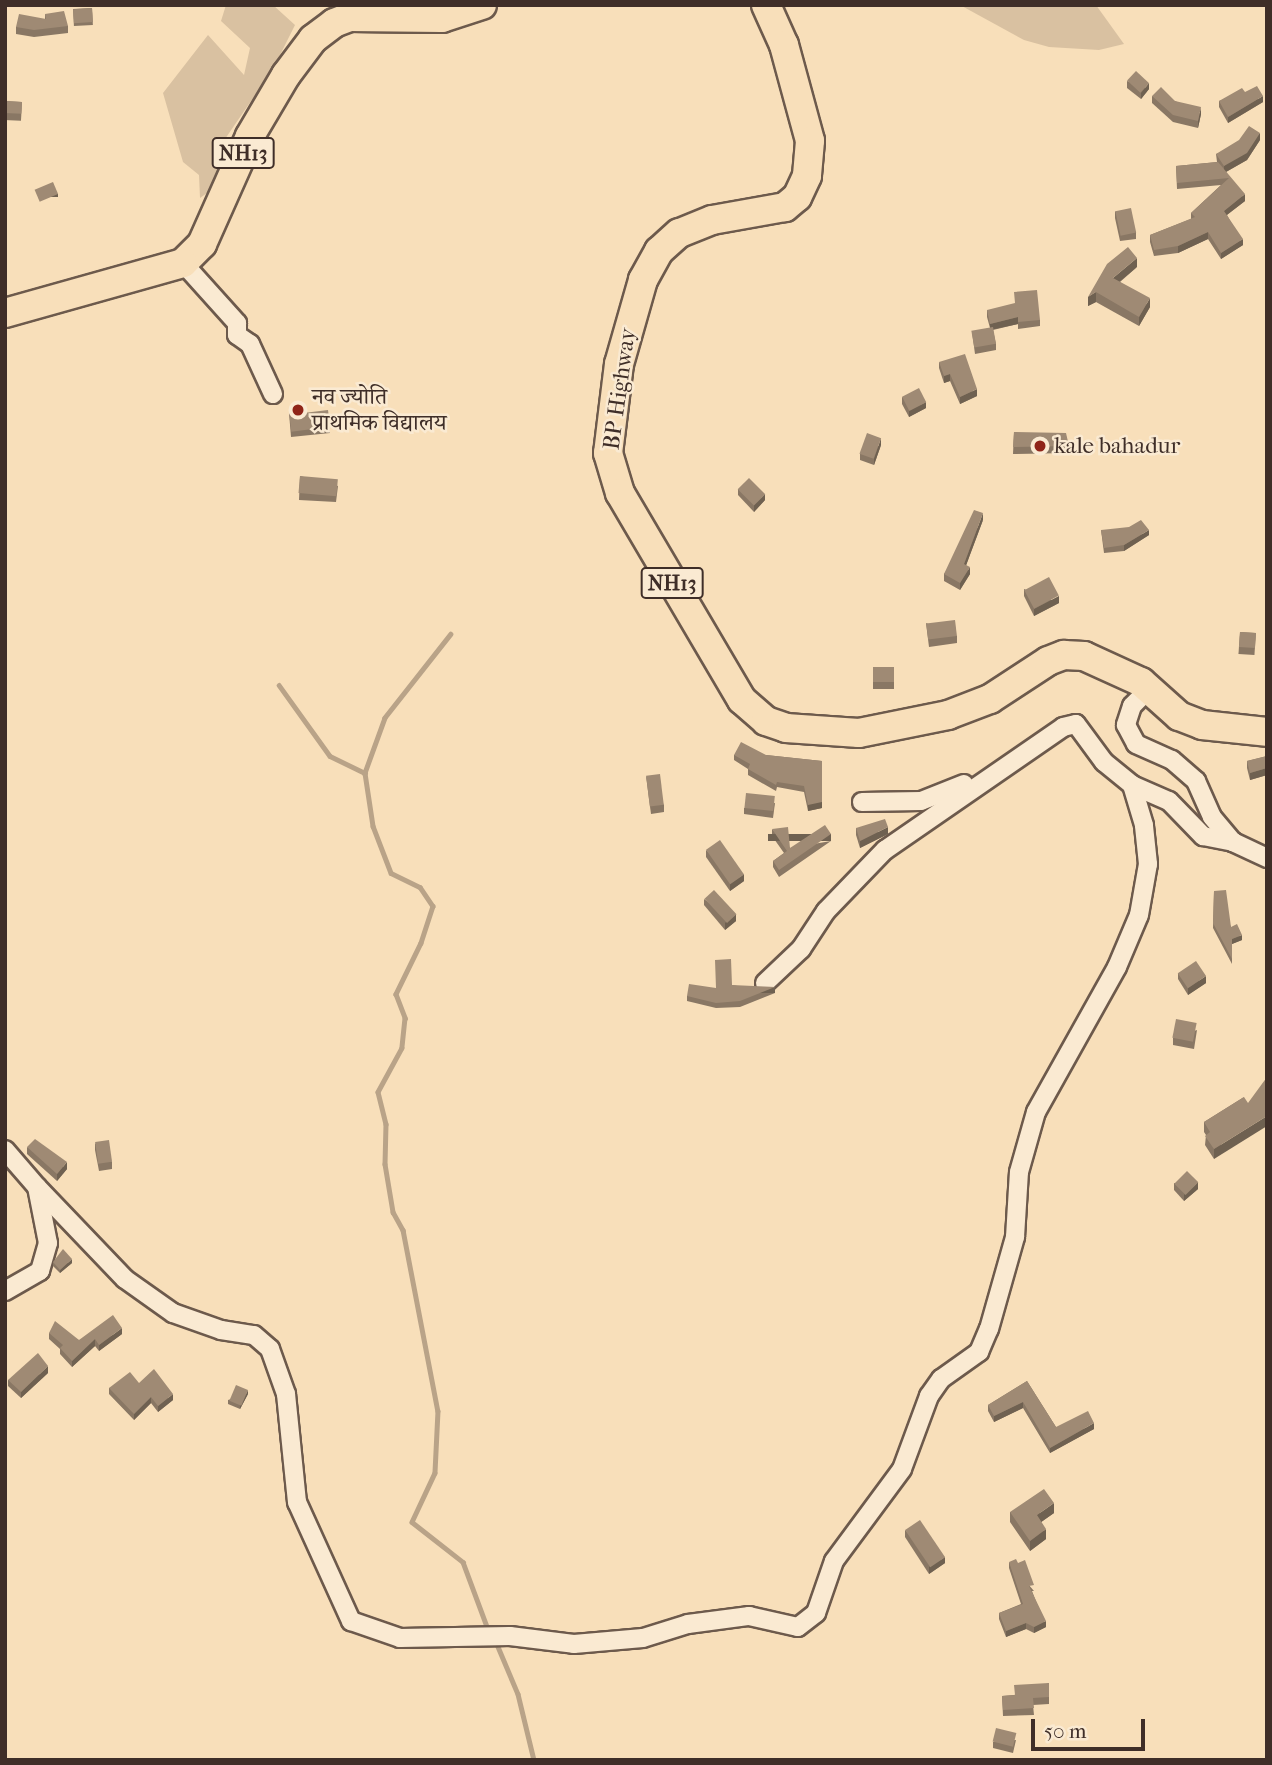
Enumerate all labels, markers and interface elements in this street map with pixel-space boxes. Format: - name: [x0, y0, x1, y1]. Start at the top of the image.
- road number: NH13: [212, 136, 274, 170]
- street label: BP Highway: [598, 326, 642, 452]
- place label: नव ज्योति प्राथमिक विद्यालय: [312, 383, 447, 437]
- marker: नव ज्योति प्राथमिक विद्यालय: [290, 402, 306, 418]
- place label: kale bahadur: [1054, 432, 1180, 460]
- marker: kale bahadur: [1032, 438, 1048, 454]
- road number: NH13: [640, 566, 704, 600]
- scale bar: [1034, 1706, 1148, 1750]
- text: 50 m: [1044, 1719, 1087, 1743]

